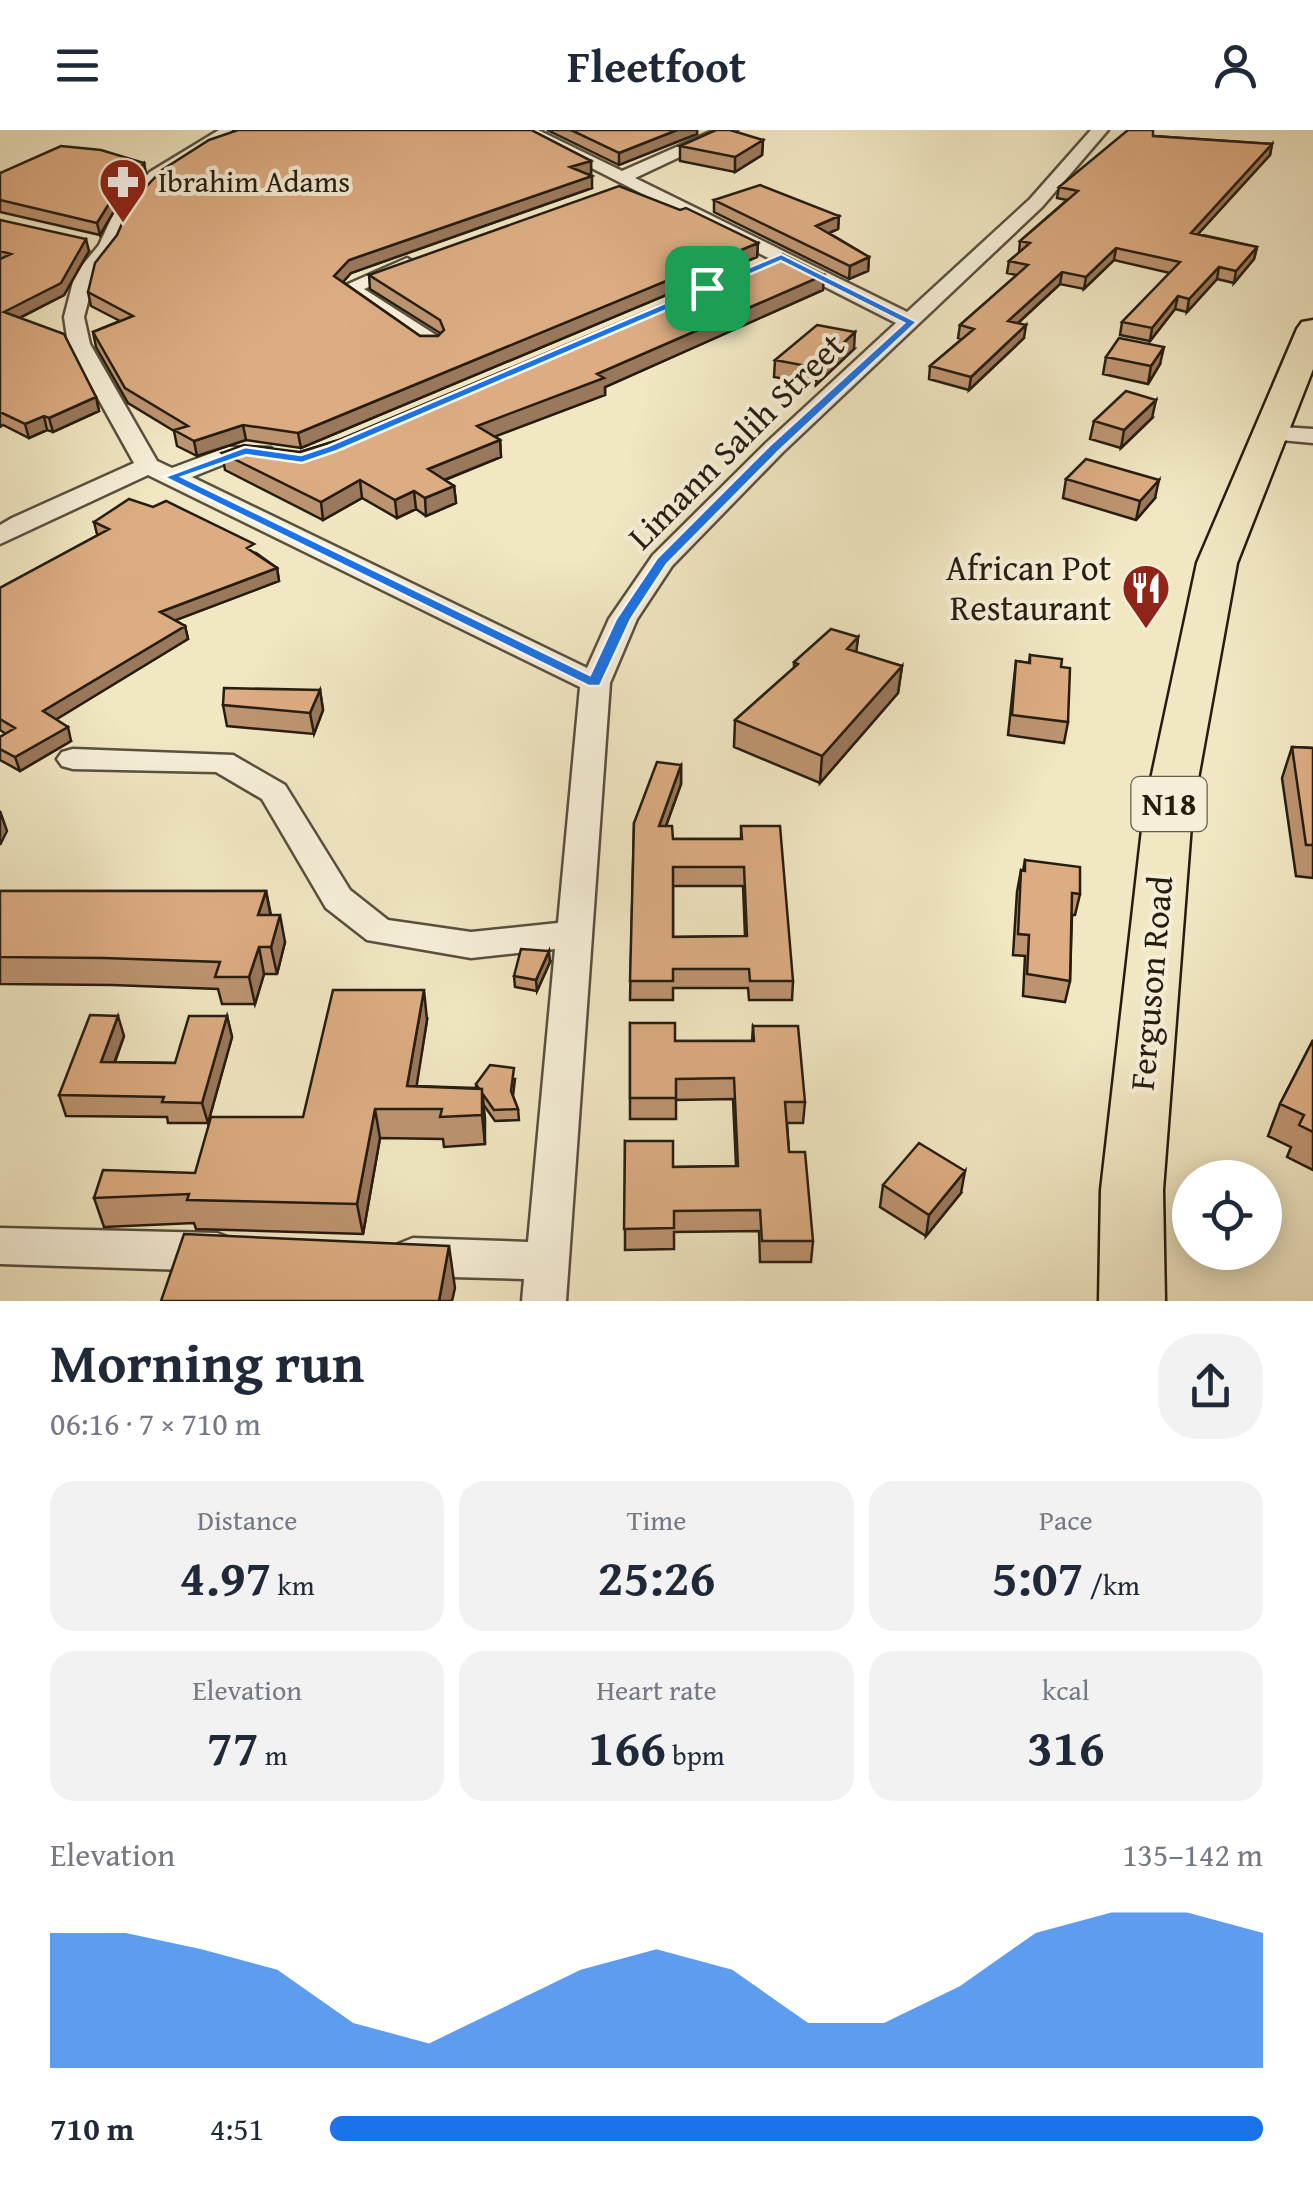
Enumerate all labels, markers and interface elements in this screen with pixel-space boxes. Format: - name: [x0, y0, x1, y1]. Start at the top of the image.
- text: Fleetfoot: [567, 33, 746, 98]
- icon: menu: [50, 38, 105, 93]
- icon: person: [1208, 38, 1263, 93]
- pharmacy icon: Ibrahim Adams: [97, 156, 149, 224]
- place label: Ibrahim Adams: [158, 159, 350, 203]
- pin: [665, 246, 750, 331]
- icon: arrive: [680, 261, 735, 316]
- street label: Limann Salih Street: [616, 321, 856, 561]
- place label: African Pot Restaurant: [946, 542, 1111, 633]
- restaurant icon: African Pot Restaurant: [1120, 562, 1172, 630]
- road number: N18: [1132, 777, 1206, 831]
- street label: Ferguson Road: [1116, 873, 1185, 1092]
- map controls: [1172, 1160, 1282, 1270]
- button: locate: [1172, 1160, 1282, 1270]
- text: Morning run: [50, 1322, 364, 1402]
- button: share: [1158, 1334, 1263, 1439]
- text: 06:16 · 7 × 710 m: [50, 1400, 261, 1447]
- text: Distance: [197, 1499, 297, 1540]
- text: Time: [627, 1499, 686, 1540]
- text: Pace: [1039, 1499, 1093, 1540]
- text: 4.97: [180, 1540, 271, 1613]
- text: 25:26: [598, 1540, 715, 1613]
- text: 5:07: [992, 1540, 1084, 1613]
- text: km: [271, 1564, 315, 1605]
- text: /km: [1084, 1564, 1140, 1605]
- text: Elevation: [192, 1669, 302, 1710]
- text: Heart rate: [596, 1669, 717, 1710]
- text: kcal: [1042, 1669, 1090, 1710]
- text: 77: [207, 1710, 259, 1783]
- text: 166: [588, 1710, 666, 1783]
- text: 316: [1027, 1710, 1105, 1783]
- text: m: [259, 1734, 288, 1775]
- text: bpm: [666, 1734, 725, 1775]
- text: Elevation: [50, 1831, 175, 1878]
- text: 135–142 m: [1122, 1831, 1263, 1878]
- text: 710 m: [50, 2105, 134, 2152]
- text: 4:51: [210, 2105, 264, 2152]

